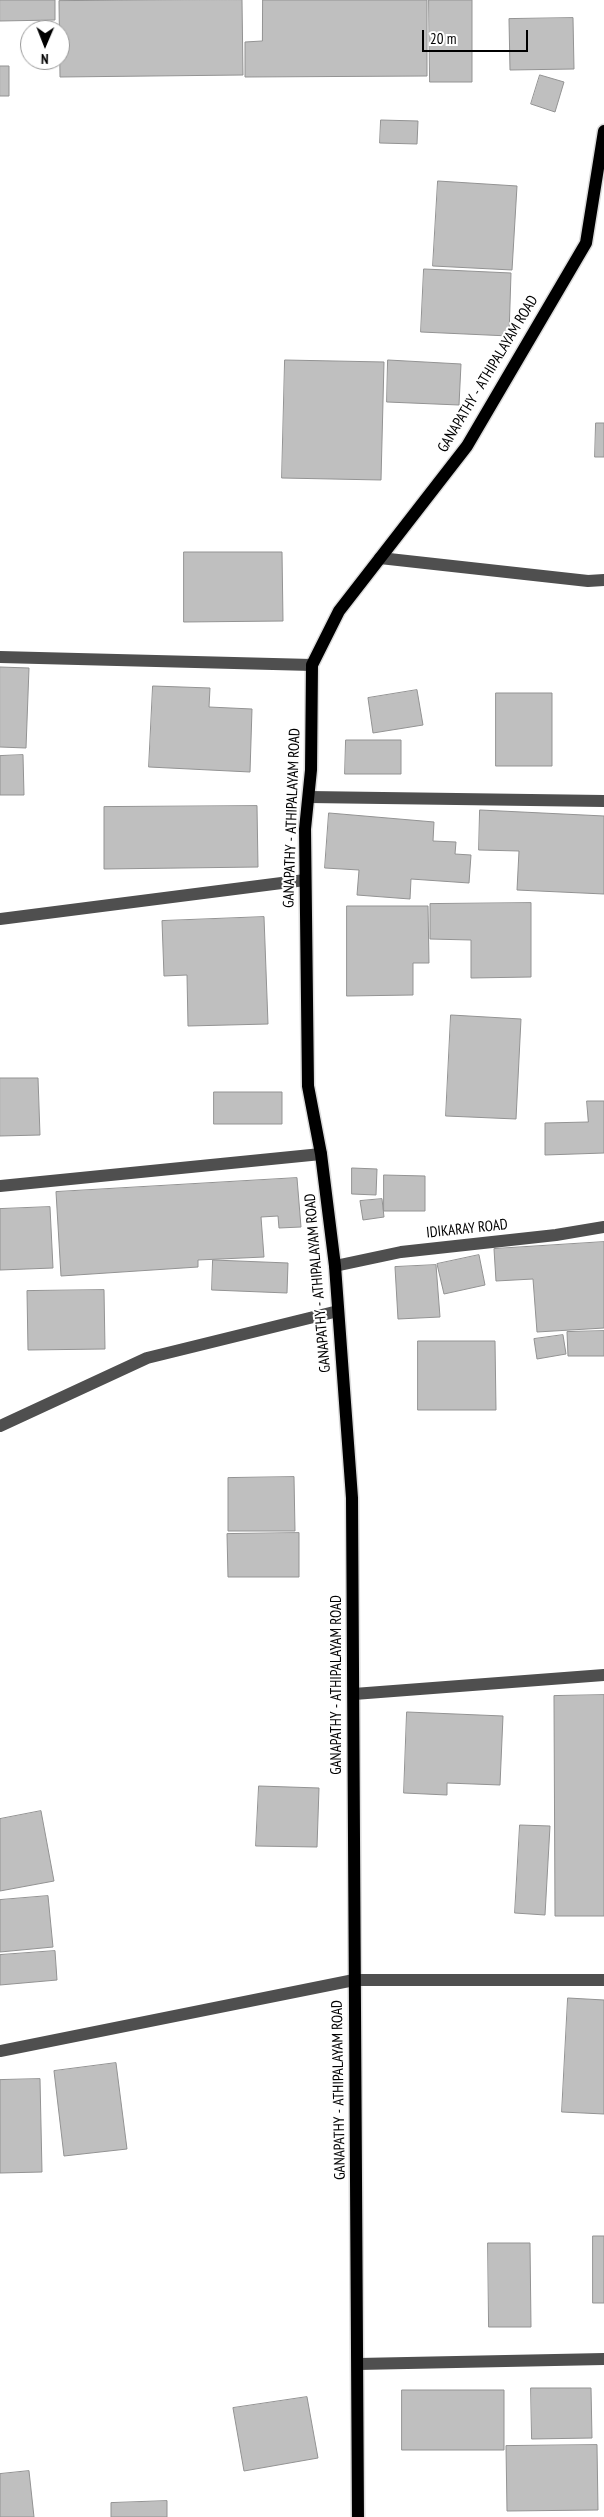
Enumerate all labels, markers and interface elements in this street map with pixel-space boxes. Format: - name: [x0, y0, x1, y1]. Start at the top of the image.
- north arrow: [20, 20, 70, 70]
- scale bar: [424, 20, 530, 52]
- text: 20 m: [430, 29, 456, 48]
- text: N: [41, 50, 49, 68]
- street label: GANAPATHY - ATHIPALAYAM ROAD: [434, 292, 542, 456]
- street label: GANAPATHY - ATHIPALAYAM ROAD: [280, 728, 304, 908]
- street label: GANAPATHY - ATHIPALAYAM ROAD: [301, 1193, 335, 1373]
- street label: IDIKARAY ROAD: [425, 1216, 509, 1242]
- street label: GANAPATHY - ATHIPALAYAM ROAD: [328, 1595, 346, 1775]
- street label: GANAPATHY - ATHIPALAYAM ROAD: [328, 2000, 350, 2180]

